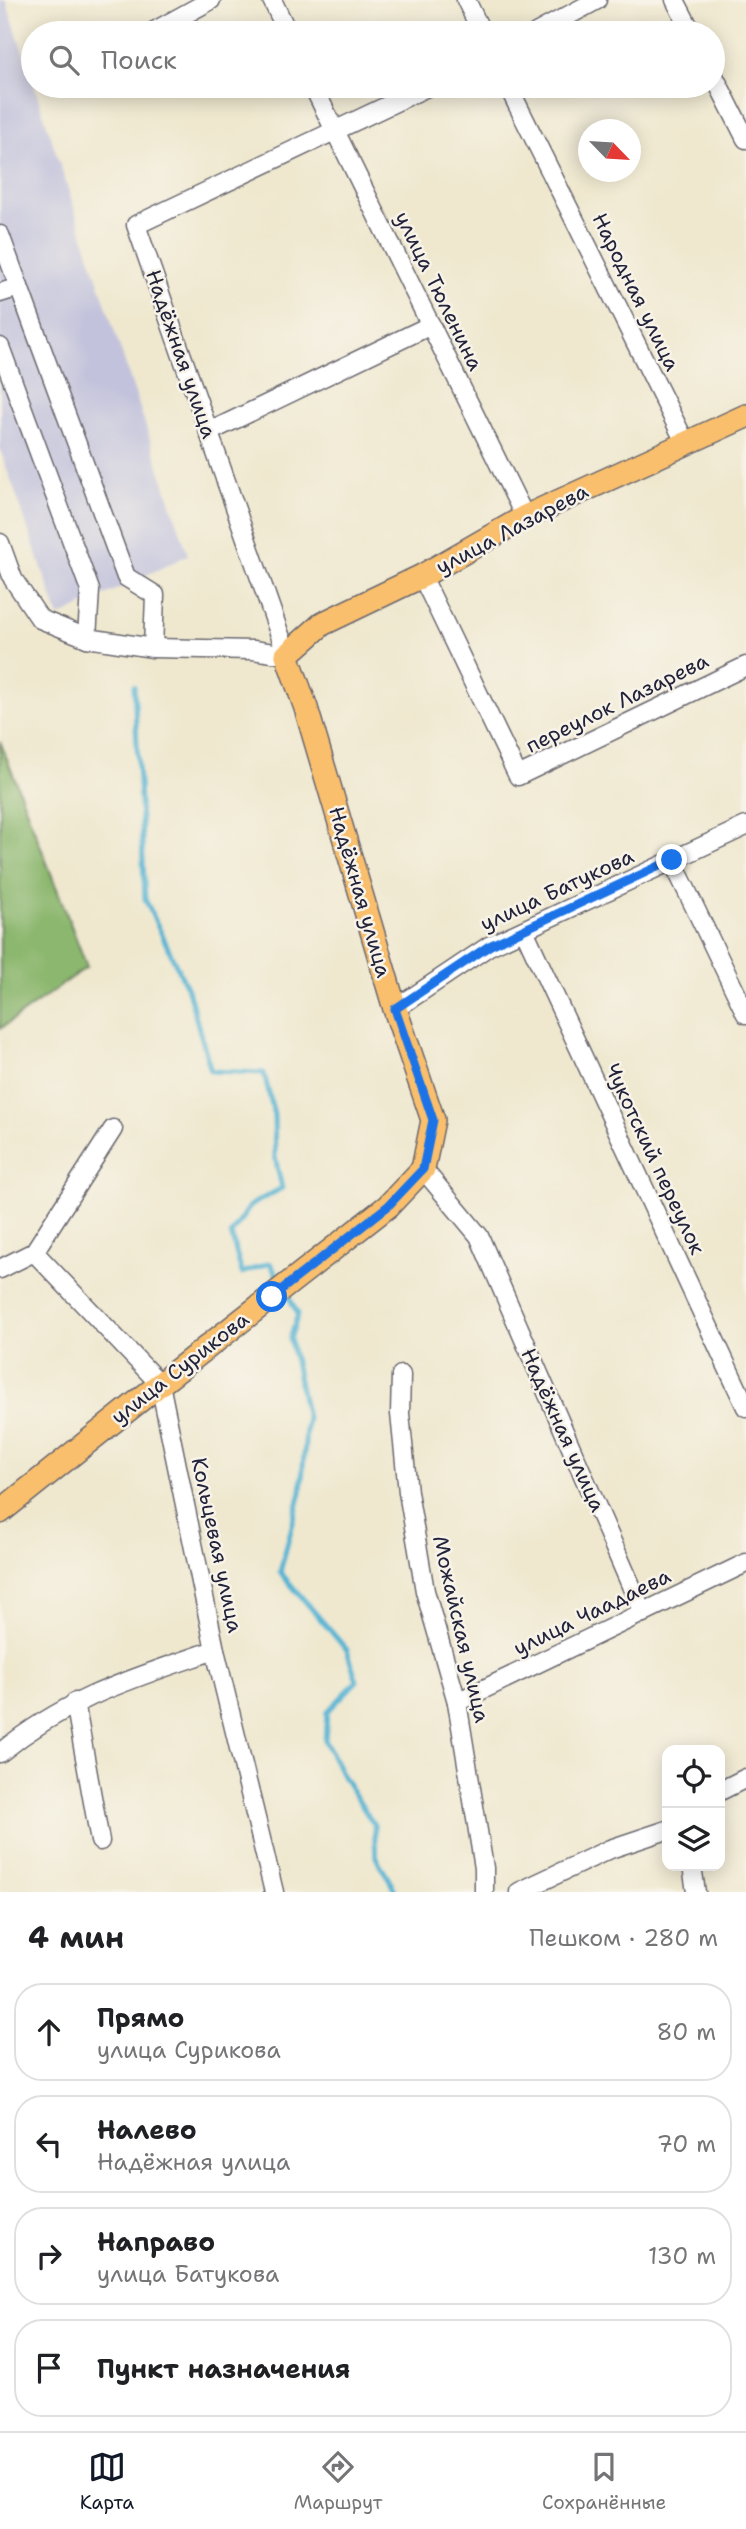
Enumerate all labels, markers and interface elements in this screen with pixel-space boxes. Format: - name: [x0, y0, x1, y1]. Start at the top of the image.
- search box: [21, 21, 725, 98]
- icon: search: [45, 41, 83, 79]
- text: Поиск: [101, 42, 177, 77]
- north arrow: [578, 119, 641, 182]
- street label: улица Тюленина: [388, 207, 490, 375]
- street label: Народная улица: [586, 208, 686, 376]
- street label: Надёжная улица: [139, 266, 223, 442]
- street label: улица Лазарева: [431, 477, 593, 581]
- street label: переулок Лазарева: [521, 647, 713, 759]
- street label: Надёжная улица: [322, 803, 398, 981]
- street label: улица Батукова: [476, 842, 638, 938]
- route end: [656, 844, 687, 875]
- street label: Чукотский переулок: [598, 1059, 712, 1259]
- route start: [256, 1281, 287, 1312]
- street label: улица Сурикова: [105, 1305, 255, 1431]
- street label: Надёжная улица: [514, 1344, 612, 1516]
- street label: Кольцевая улица: [185, 1455, 249, 1635]
- street label: Можайская улица: [426, 1533, 496, 1725]
- street label: улица Чаадаева: [509, 1562, 675, 1662]
- map controls: [662, 1745, 725, 1871]
- button: locate: [662, 1745, 725, 1808]
- button: layers: [662, 1808, 725, 1871]
- text: 4 мин: [28, 1917, 124, 1958]
- text: Пешком · 280 m: [529, 1923, 718, 1953]
- text: Прямо: [97, 2000, 185, 2035]
- icon: ahead: [30, 2013, 68, 2051]
- text: 80 m: [657, 2017, 716, 2047]
- text: улица Сурикова: [97, 2035, 281, 2065]
- text: Налево: [97, 2112, 197, 2147]
- icon: left: [30, 2125, 68, 2163]
- text: 70 m: [657, 2129, 716, 2159]
- text: Надёжная улица: [97, 2147, 290, 2177]
- text: Направо: [97, 2224, 215, 2259]
- icon: right: [30, 2237, 68, 2275]
- text: 130 m: [648, 2241, 716, 2271]
- text: улица Батукова: [97, 2259, 279, 2289]
- icon: arrive: [30, 2349, 68, 2387]
- text: Пункт назначения: [97, 2351, 350, 2386]
- tab: Карта: [80, 2448, 134, 2515]
- tab: Маршрут: [294, 2448, 382, 2515]
- tab: Сохранённые: [542, 2448, 666, 2515]

